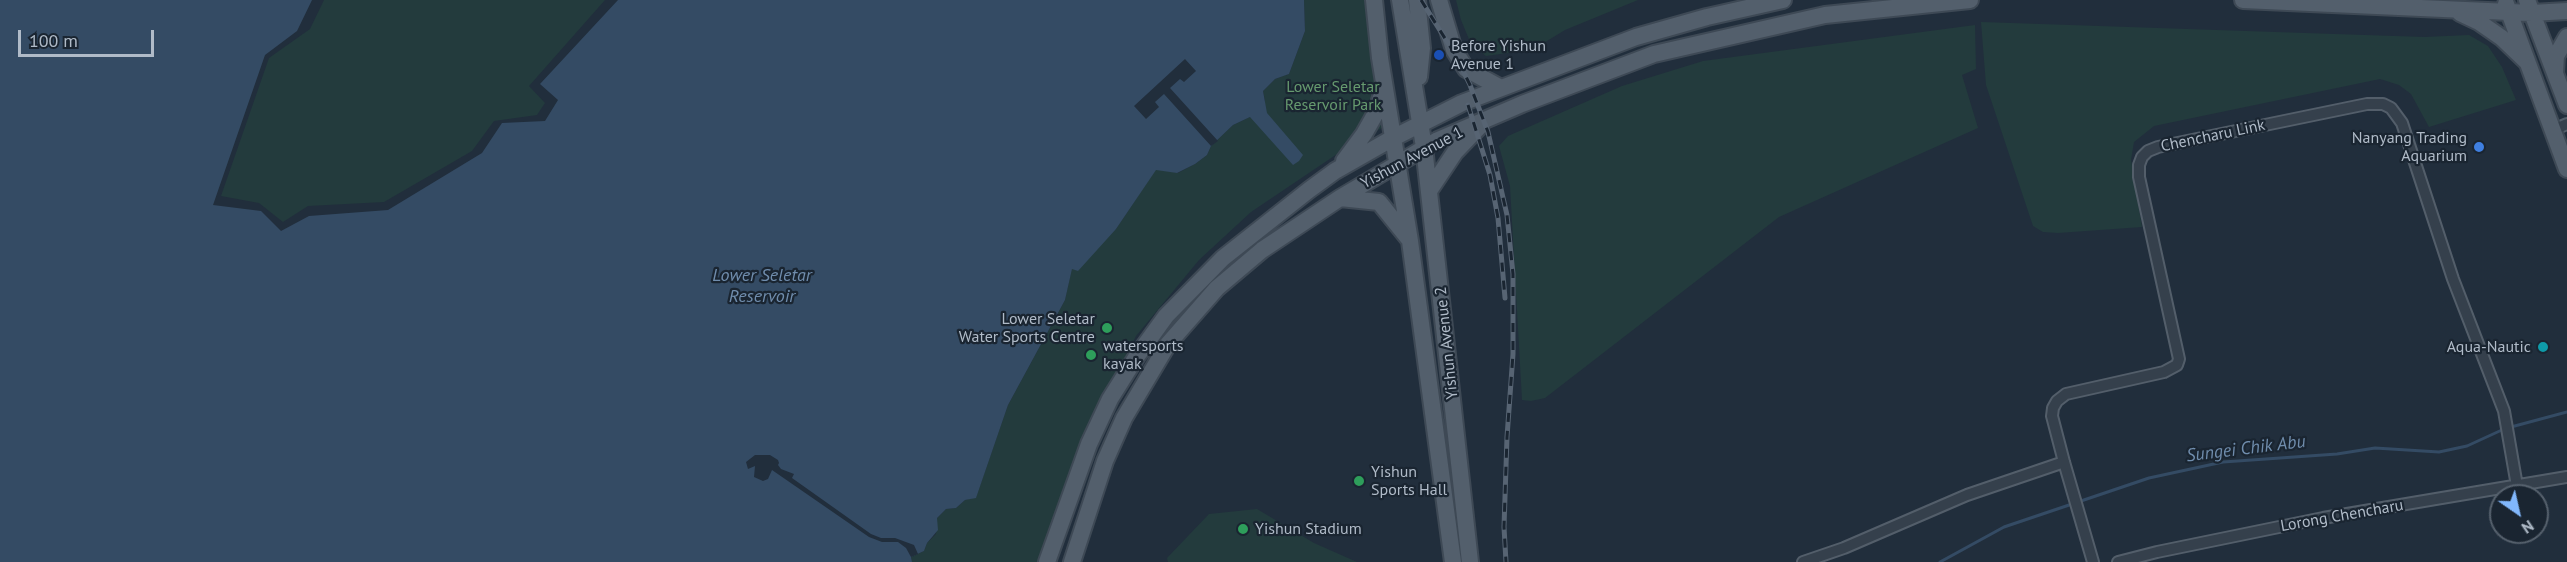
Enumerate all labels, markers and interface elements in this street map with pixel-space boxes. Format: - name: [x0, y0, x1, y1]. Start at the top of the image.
- scale bar: [21, 18, 158, 56]
- text: 100 m: [29, 29, 78, 52]
- place label: Before Yishun Avenue 1: [1451, 36, 1546, 74]
- marker: Before Yishun Avenue 1: [1432, 48, 1446, 62]
- park label: Lower Seletar Reservoir Park: [1285, 77, 1381, 115]
- street label: Chencharu Link: [2159, 116, 2267, 156]
- street label: Yishun Avenue 1: [1357, 123, 1467, 193]
- place label: Nanyang Trading Aquarium: [2352, 128, 2467, 166]
- marker: Nanyang Trading Aquarium: [2472, 140, 2486, 154]
- water label: Lower Seletar Reservoir: [712, 265, 812, 308]
- street label: Yishun Avenue 2: [1432, 286, 1462, 400]
- place label: Lower Seletar Water Sports Centre: [959, 309, 1095, 347]
- marker: Lower Seletar Water Sports Centre: [1100, 321, 1114, 335]
- place label: watersports kayak: [1103, 336, 1184, 374]
- place label: Aqua-Nautic: [2447, 337, 2531, 357]
- marker: Aqua-Nautic: [2536, 340, 2550, 354]
- marker: watersports kayak: [1084, 348, 1098, 362]
- water label: Sungei Chik Abu: [2185, 431, 2307, 467]
- place label: Yishun Sports Hall: [1371, 462, 1447, 500]
- marker: Yishun Sports Hall: [1352, 474, 1366, 488]
- north arrow: [2489, 484, 2549, 544]
- street label: Lorong Chencharu: [2279, 496, 2405, 536]
- text: N: [2518, 516, 2538, 538]
- place label: Yishun Stadium: [1255, 519, 1362, 539]
- marker: Yishun Stadium: [1236, 522, 1250, 536]

